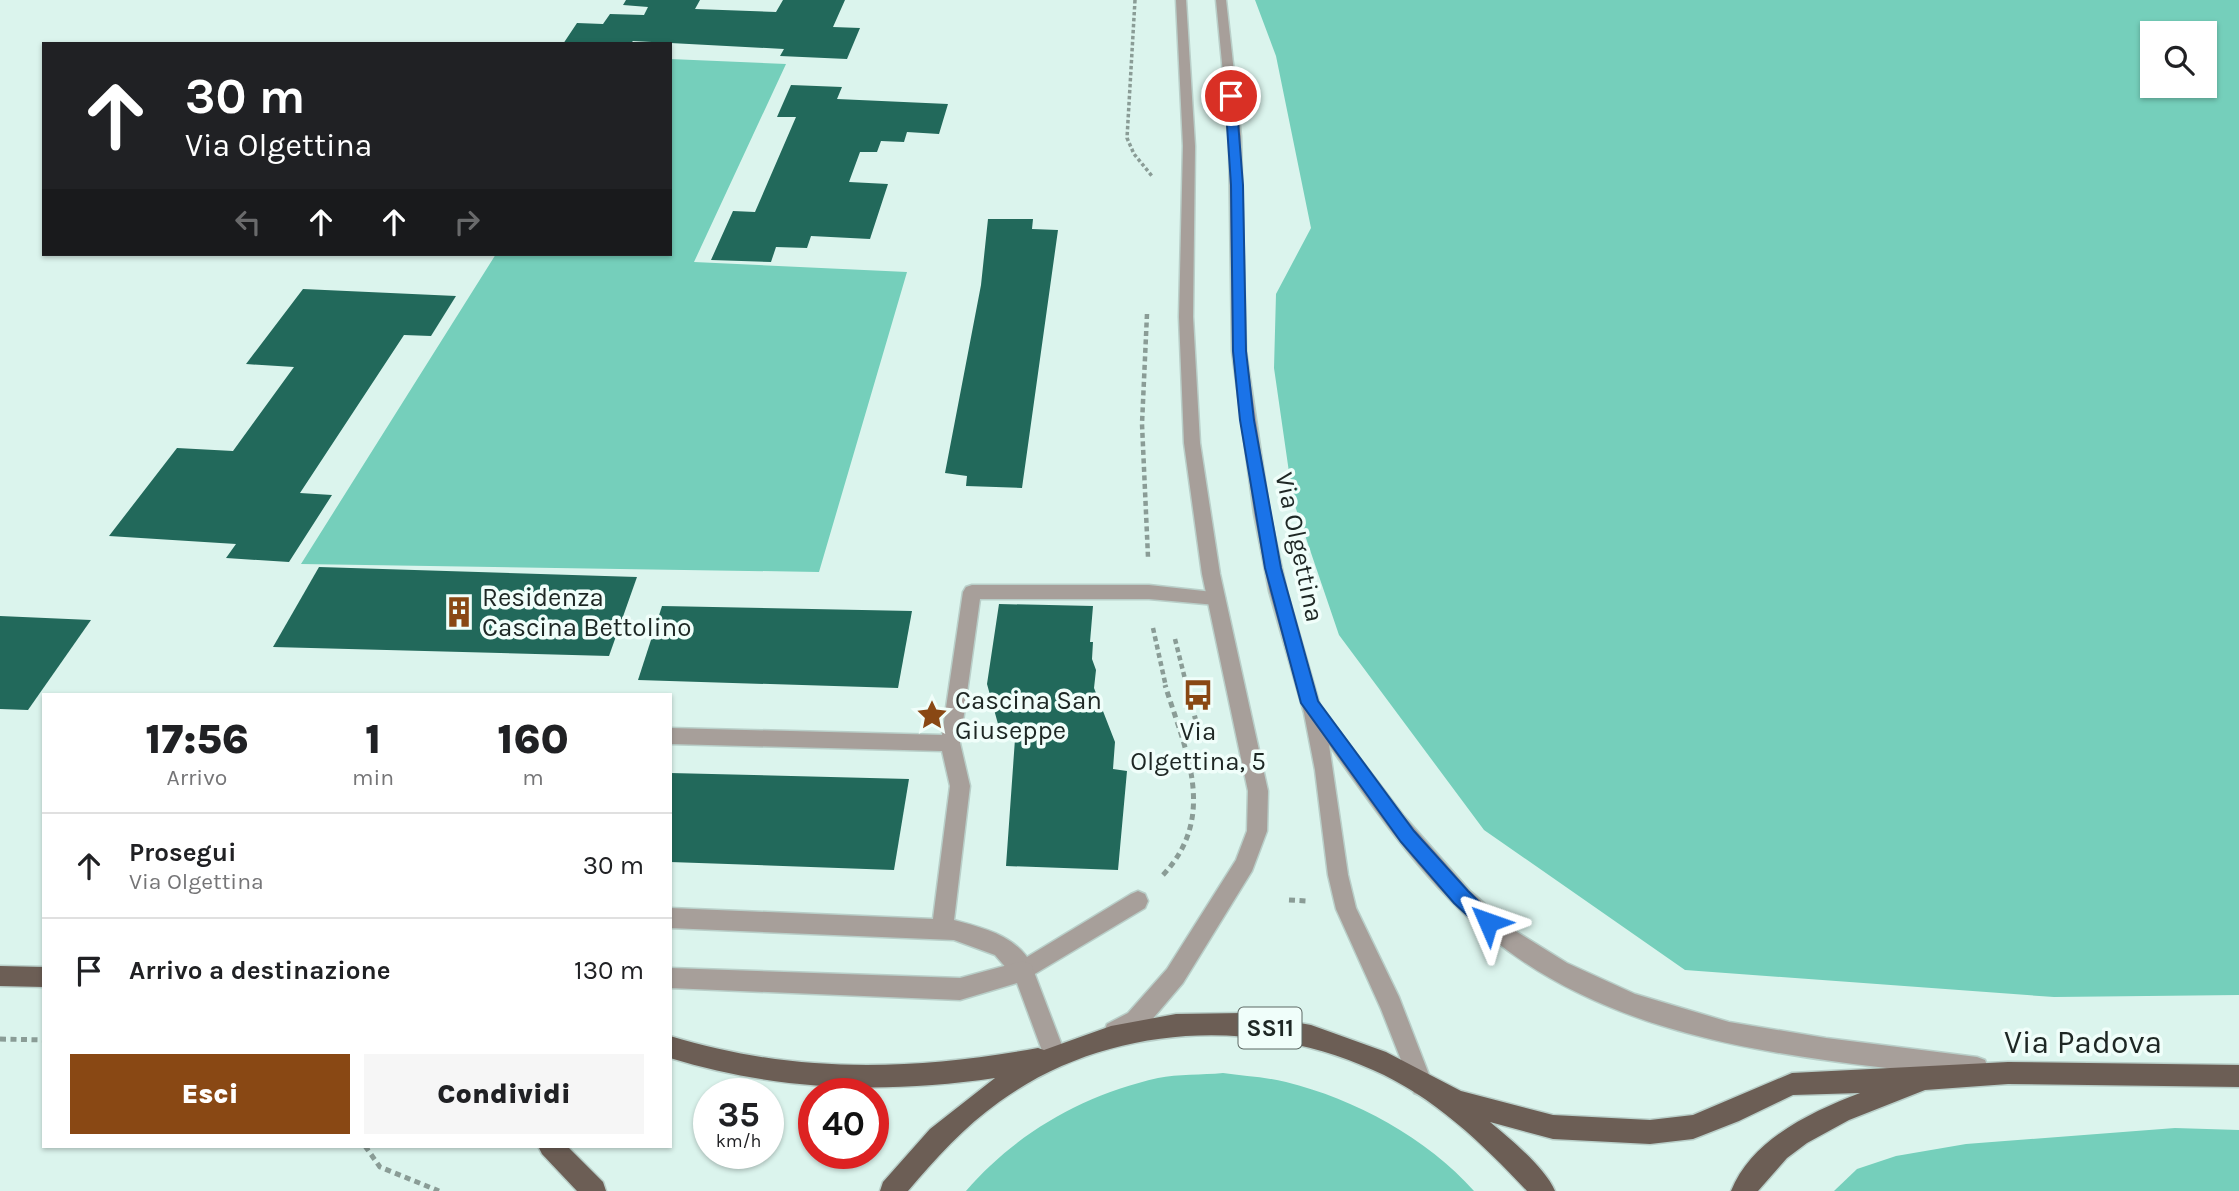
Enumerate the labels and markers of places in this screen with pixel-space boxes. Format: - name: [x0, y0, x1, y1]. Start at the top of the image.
- pin: [1201, 66, 1261, 126]
- place label: Residenza Cascina Bettolino: [482, 582, 691, 643]
- building icon: Residenza Cascina Bettolino: [442, 595, 476, 629]
- bus stop icon: Via Olgettina, 5: [1181, 678, 1215, 712]
- place label: Cascina San Giuseppe: [955, 685, 1102, 746]
- place icon: Cascina San Giuseppe: [915, 698, 949, 732]
- place label: Via Olgettina, 5: [1130, 716, 1266, 777]

